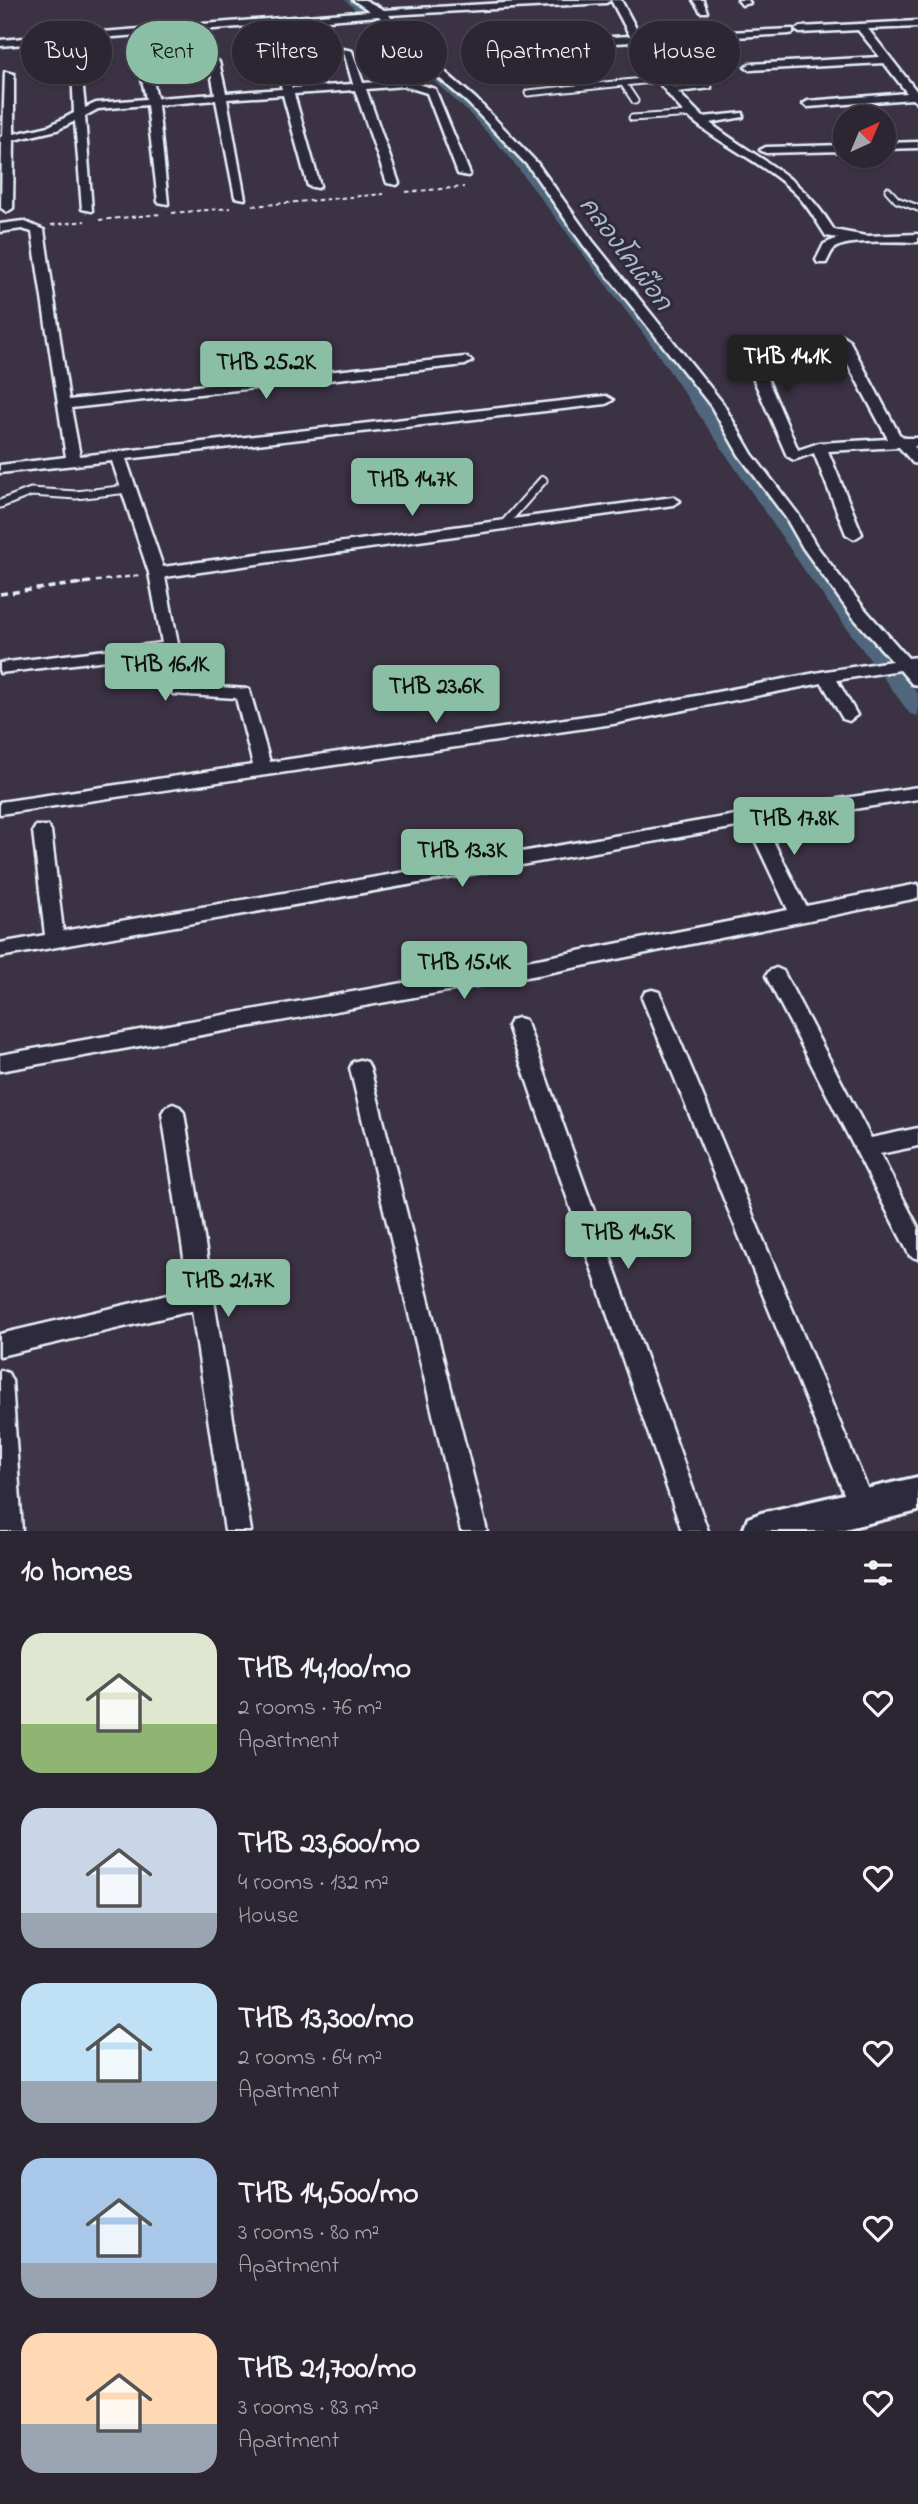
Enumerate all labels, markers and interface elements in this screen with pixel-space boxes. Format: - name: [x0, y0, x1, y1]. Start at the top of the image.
- chip: Buy: [21, 21, 112, 84]
- chip: Rent: [126, 21, 218, 84]
- chip: Filters: [232, 21, 342, 84]
- chip: New: [356, 21, 447, 84]
- chip: Apartment: [461, 21, 615, 84]
- chip: House: [629, 21, 740, 84]
- north arrow: [833, 105, 896, 168]
- map controls: [833, 105, 896, 168]
- water label: คลองโคเผือก: [569, 190, 680, 321]
- pin: THB 14.1K: [707, 336, 867, 395]
- text: THB 14.1K: [743, 341, 831, 374]
- pin: THB 25.2K: [186, 342, 346, 401]
- text: THB 25.2K: [216, 347, 316, 380]
- pin: THB 14.7K: [332, 458, 492, 518]
- text: THB 14.7K: [367, 464, 457, 497]
- pin: THB 16.1K: [85, 644, 245, 703]
- text: THB 16.1K: [121, 649, 209, 682]
- pin: THB 23.6K: [356, 666, 516, 725]
- text: THB 23.6K: [389, 671, 483, 704]
- pin: THB 17.8K: [714, 798, 874, 857]
- text: THB 17.8K: [749, 803, 839, 836]
- pin: THB 13.3K: [382, 830, 542, 889]
- text: THB 13.3K: [417, 835, 507, 868]
- pin: THB 15.4K: [384, 942, 544, 1001]
- text: THB 15.4K: [417, 947, 511, 980]
- pin: THB 14.5K: [548, 1212, 708, 1271]
- text: THB 14.5K: [581, 1217, 675, 1250]
- pin: THB 21.7K: [148, 1260, 308, 1319]
- text: THB 21.7K: [182, 1265, 274, 1298]
- text: 10 homes: [21, 1551, 133, 1595]
- icon: filters: [859, 1554, 897, 1592]
- text: THB 14,100/mo: [238, 1648, 411, 1692]
- icon: home: [77, 1661, 161, 1745]
- icon: heart: [859, 1684, 897, 1722]
- text: 2 rooms · 76 m²: [238, 1692, 382, 1725]
- text: Apartment: [238, 1725, 339, 1758]
- text: THB 23,600/mo: [238, 1823, 420, 1867]
- icon: home: [77, 1836, 161, 1920]
- icon: heart: [859, 1859, 897, 1897]
- text: 4 rooms · 132 m²: [238, 1867, 389, 1900]
- text: House: [238, 1900, 298, 1933]
- text: THB 13,300/mo: [238, 1998, 414, 2042]
- icon: home: [77, 2011, 161, 2095]
- icon: heart: [859, 2034, 897, 2072]
- text: 2 rooms · 64 m²: [238, 2042, 382, 2075]
- text: Apartment: [238, 2075, 339, 2108]
- text: THB 14,500/mo: [238, 2173, 419, 2217]
- icon: home: [77, 2186, 161, 2270]
- icon: heart: [859, 2209, 897, 2247]
- text: 3 rooms · 80 m²: [238, 2217, 379, 2250]
- text: Apartment: [238, 2250, 339, 2283]
- text: THB 21,700/mo: [238, 2348, 416, 2392]
- icon: home: [77, 2361, 161, 2445]
- icon: heart: [859, 2384, 897, 2422]
- text: 3 rooms · 83 m²: [238, 2392, 379, 2425]
- text: Apartment: [238, 2425, 339, 2458]

